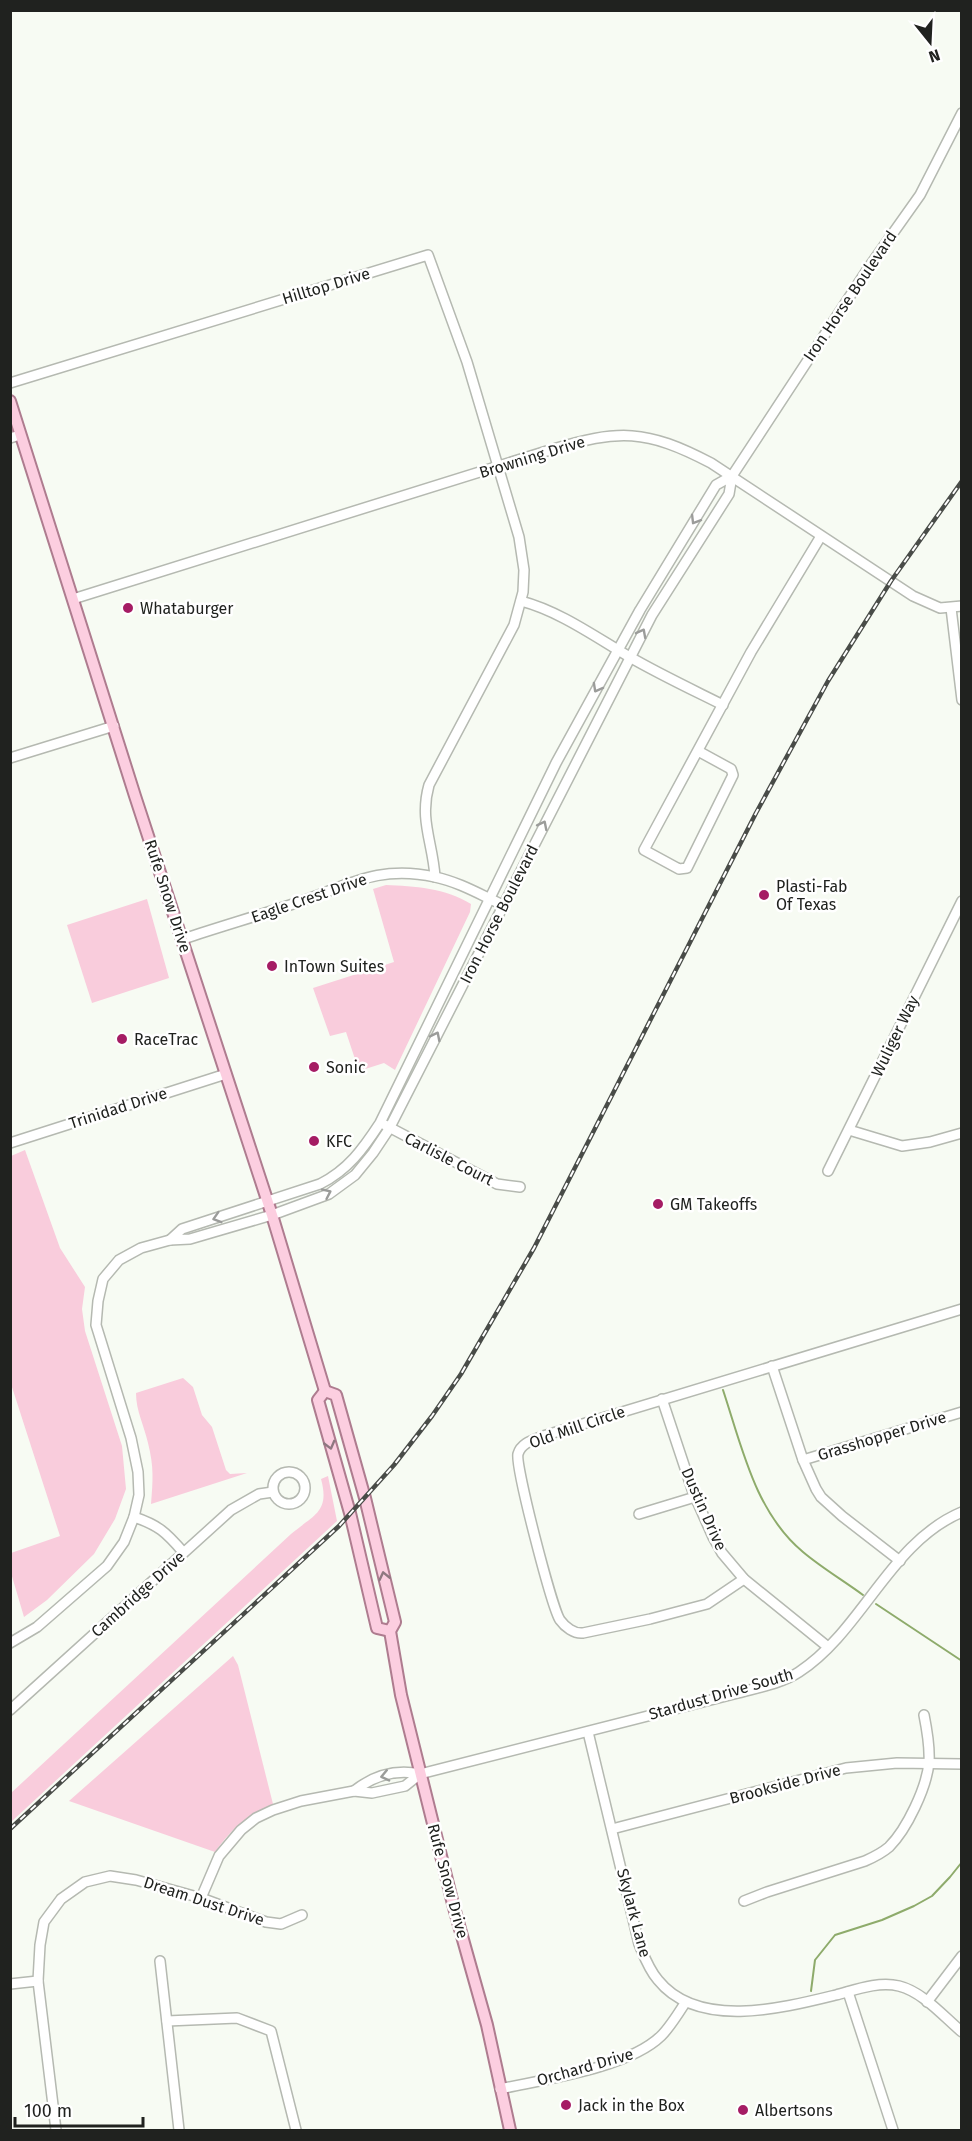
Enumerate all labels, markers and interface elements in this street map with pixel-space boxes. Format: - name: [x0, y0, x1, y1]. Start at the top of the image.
- north arrow: [900, 12, 960, 72]
- text: N: [927, 45, 942, 66]
- street label: Iron Horse Boulevard: [799, 227, 901, 365]
- street label: Hilltop Drive: [280, 264, 372, 308]
- street label: Browning Drive: [477, 432, 587, 482]
- one-way arrow: [691, 514, 703, 524]
- place label: Whataburger: [140, 599, 234, 618]
- marker: Whataburger: [121, 601, 135, 615]
- one-way arrow: [635, 629, 646, 639]
- one-way arrow: [593, 682, 604, 692]
- one-way arrow: [536, 820, 548, 831]
- street label: Rufe Snow Drive: [141, 837, 195, 955]
- street label: Iron Horse Boulevard: [456, 841, 542, 987]
- street label: Eagle Crest Drive: [249, 869, 369, 927]
- place label: Plasti-Fab Of Texas: [776, 877, 848, 914]
- marker: Plasti-Fab Of Texas: [757, 888, 771, 902]
- place label: InTown Suites: [284, 957, 384, 976]
- marker: InTown Suites: [265, 959, 279, 973]
- street label: Wuliger Way: [867, 992, 923, 1080]
- place label: RaceTrac: [134, 1030, 198, 1049]
- marker: RaceTrac: [115, 1032, 129, 1046]
- one-way arrow: [429, 1032, 441, 1043]
- place label: Sonic: [326, 1058, 366, 1077]
- marker: Sonic: [307, 1060, 321, 1074]
- street label: Trinidad Drive: [67, 1083, 169, 1133]
- street label: Carlisle Court: [401, 1128, 497, 1190]
- place label: KFC: [326, 1132, 352, 1151]
- marker: KFC: [307, 1134, 321, 1148]
- one-way arrow: [320, 1189, 331, 1201]
- place label: GM Takeoffs: [670, 1195, 757, 1214]
- marker: GM Takeoffs: [651, 1197, 665, 1211]
- one-way arrow: [212, 1211, 223, 1223]
- street label: Old Mill Circle: [527, 1402, 627, 1452]
- street label: Grasshopper Drive: [815, 1407, 949, 1465]
- one-way arrow: [323, 1440, 336, 1450]
- street label: Dustin Drive: [677, 1465, 731, 1553]
- street label: Cambridge Drive: [87, 1547, 189, 1641]
- one-way arrow: [379, 1571, 392, 1581]
- street label: Stardust Drive South: [647, 1664, 795, 1724]
- street label: Brookside Drive: [727, 1760, 843, 1808]
- one-way arrow: [381, 1768, 391, 1781]
- street label: Rufe Snow Drive: [424, 1822, 472, 1940]
- street label: Skylark Lane: [613, 1866, 655, 1960]
- street label: Dream Dust Drive: [141, 1873, 267, 1929]
- street label: Orchard Drive: [535, 2044, 635, 2090]
- scale bar: [15, 2090, 142, 2128]
- place label: Jack in the Box: [578, 2096, 685, 2115]
- marker: Jack in the Box: [559, 2098, 573, 2112]
- text: 100 m: [24, 2100, 72, 2122]
- place label: Albertsons: [755, 2101, 833, 2120]
- marker: Albertsons: [736, 2103, 750, 2117]

